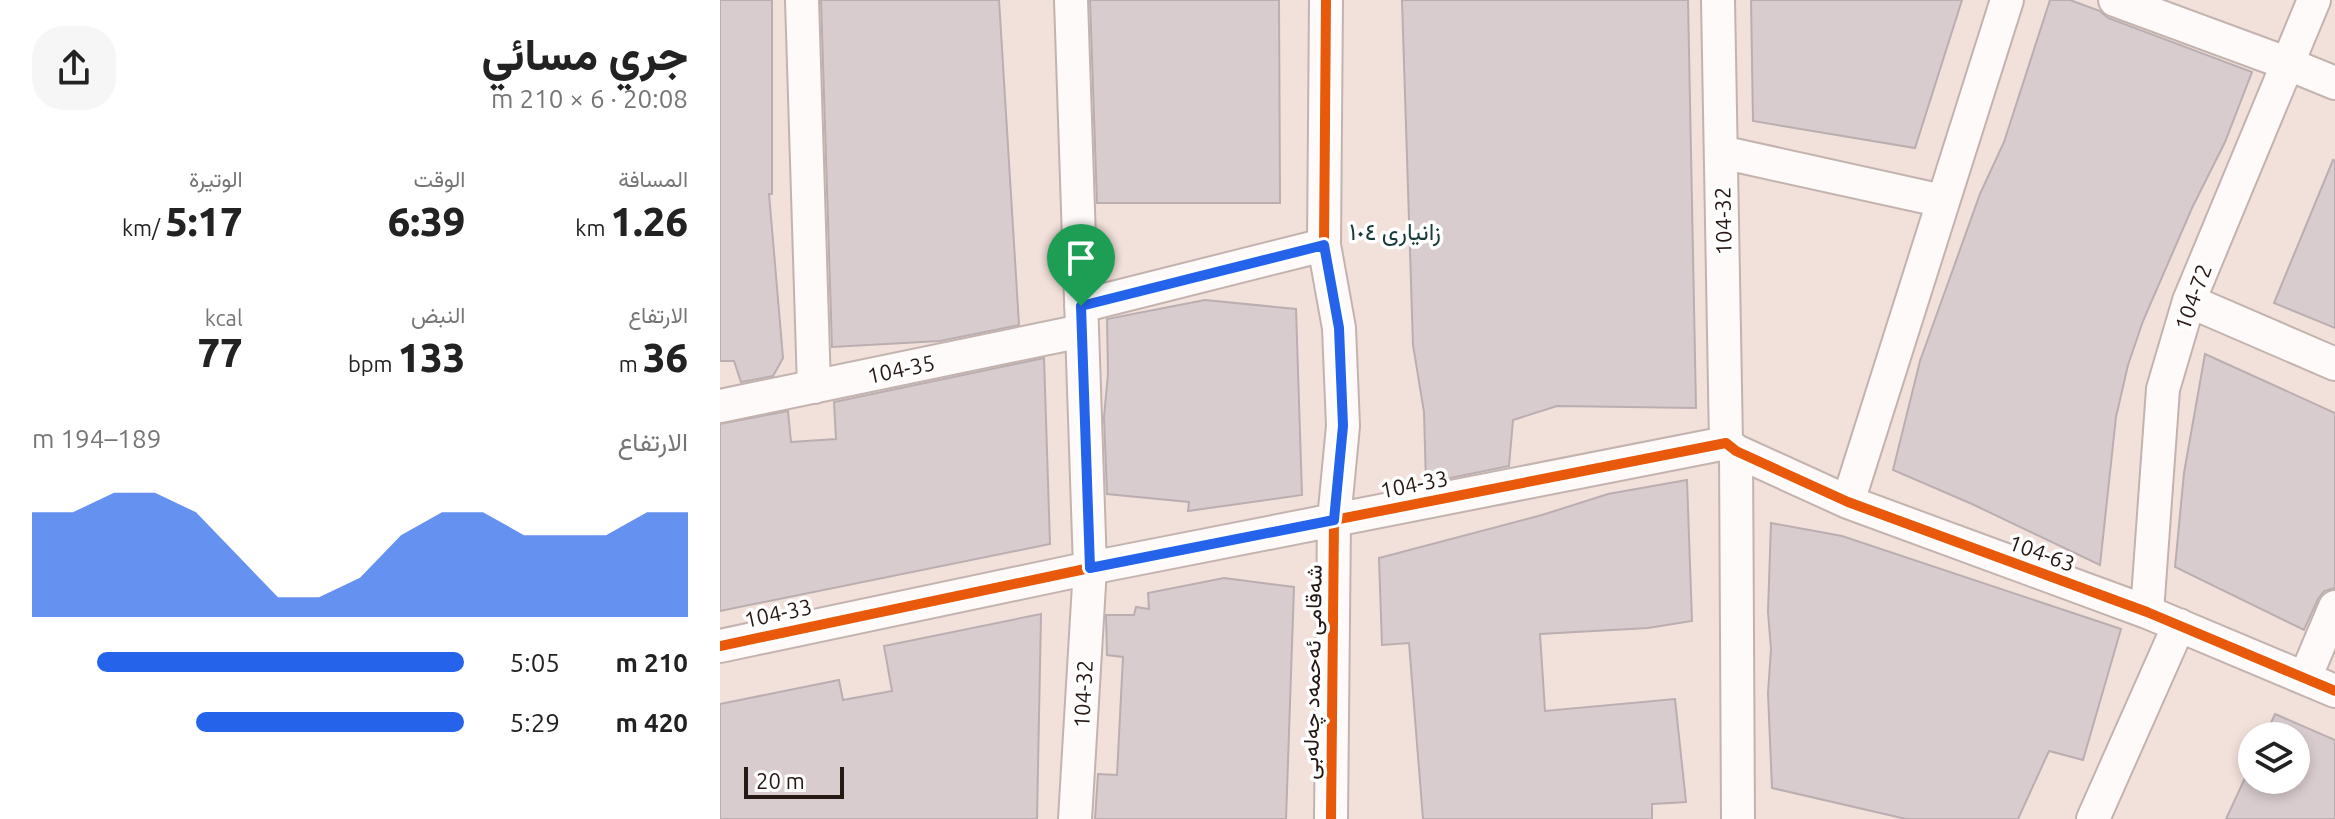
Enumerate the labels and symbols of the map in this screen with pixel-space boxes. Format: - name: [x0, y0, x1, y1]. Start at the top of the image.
- street label: 104-32: [1709, 187, 1736, 255]
- district label: زانیاری ١٠٤: [1349, 218, 1441, 247]
- pin: [1047, 224, 1115, 306]
- street label: 104-72: [2169, 260, 2216, 333]
- street label: 104-35: [865, 349, 937, 388]
- street label: 104-33: [1378, 465, 1450, 502]
- street label: 104-63: [2006, 529, 2079, 576]
- street label: شەقامی ئەحمەد چەلەبی: [1297, 564, 1329, 780]
- street label: 104-33: [742, 593, 814, 632]
- street label: 104-32: [1068, 659, 1097, 729]
- scale bar: [744, 763, 844, 799]

